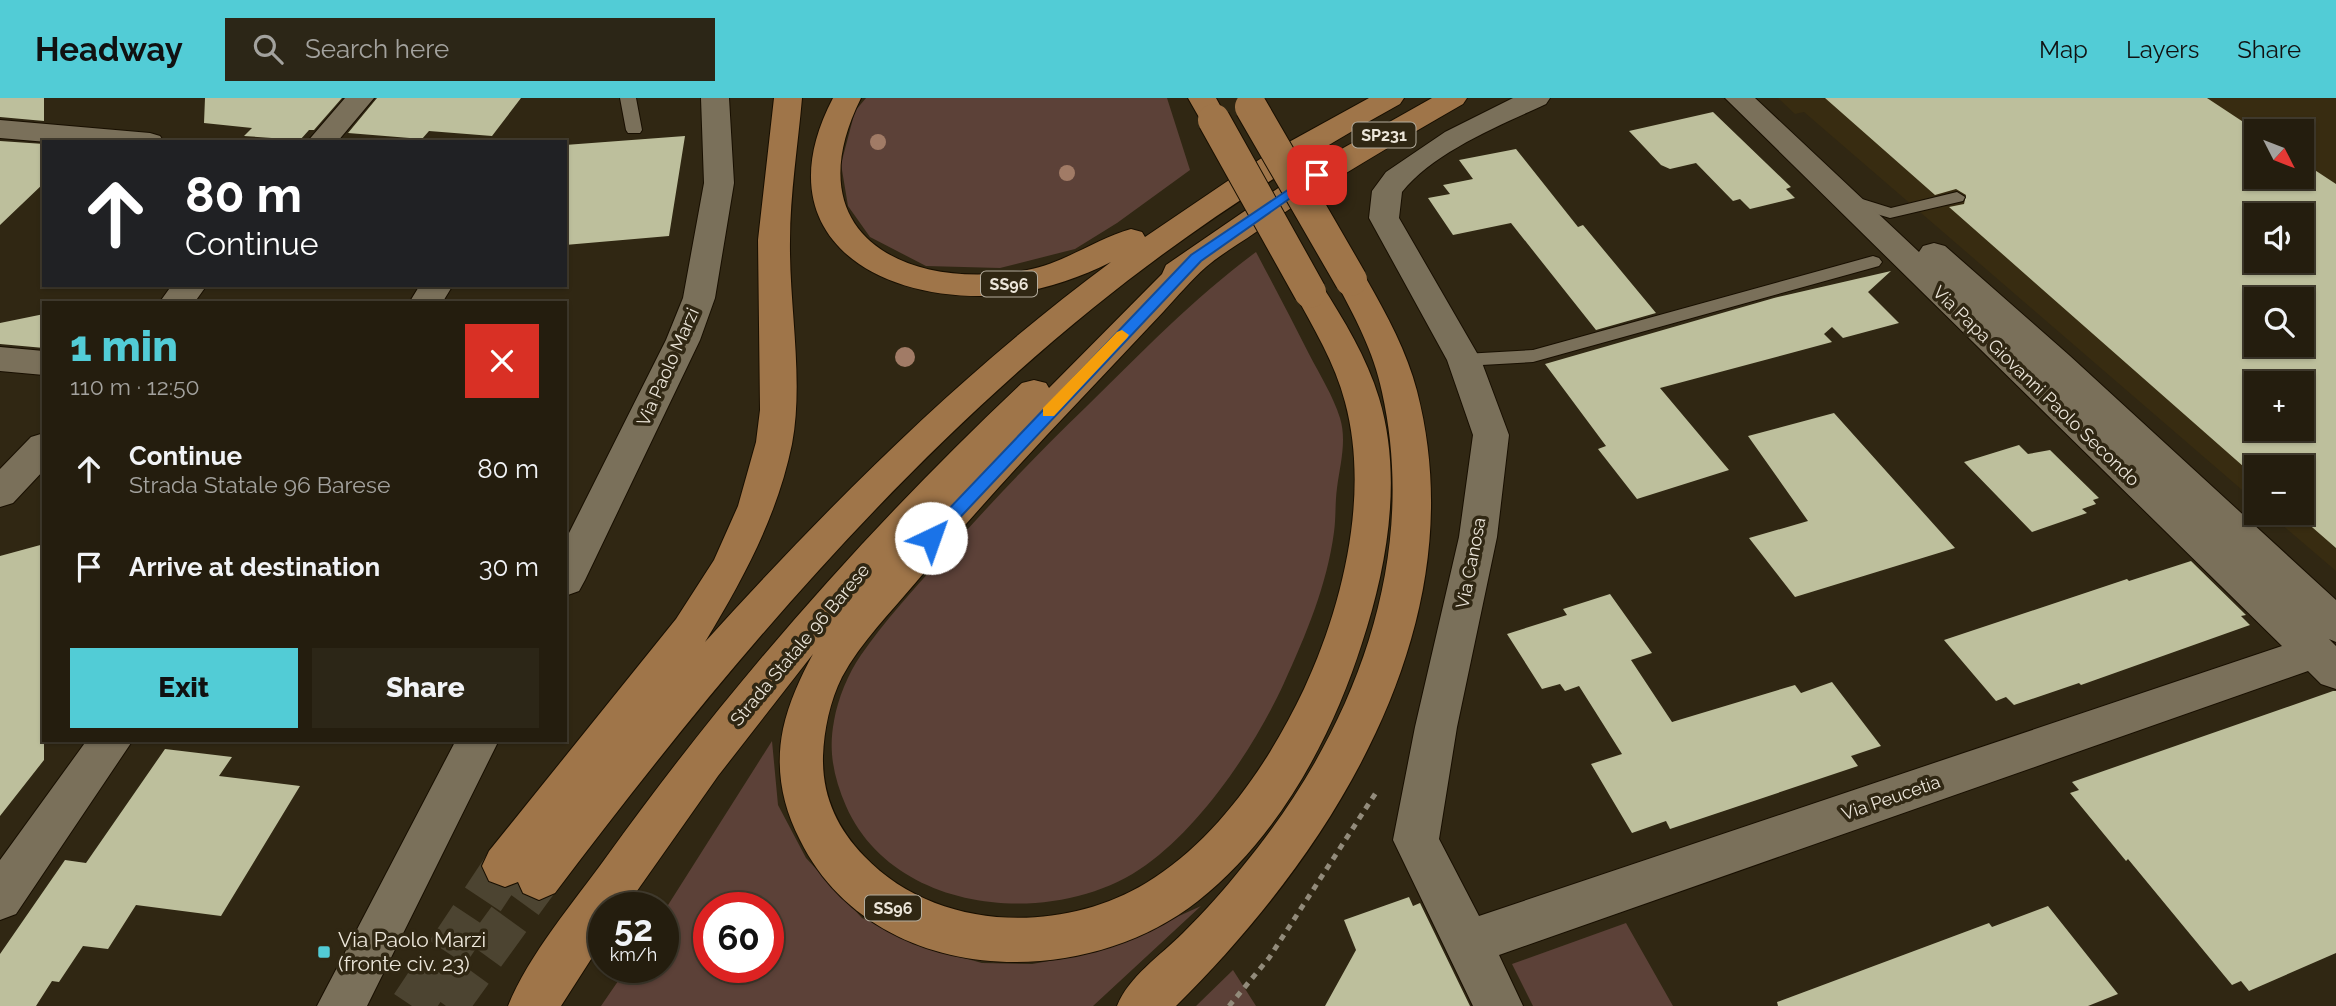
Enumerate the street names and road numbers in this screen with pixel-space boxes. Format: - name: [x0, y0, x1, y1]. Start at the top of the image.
- road number: SP231: [1352, 122, 1416, 148]
- road number: SS96: [981, 272, 1037, 296]
- street label: Via Papa Giovanni Paolo Secondo: [1929, 281, 2144, 490]
- street label: Via Paolo Marzi: [632, 305, 703, 429]
- street label: Via Canosa: [1451, 516, 1490, 610]
- street label: Strada Statale 96 Barese: [726, 559, 874, 730]
- street label: Via Peucetia: [1839, 771, 1943, 824]
- road number: SS96: [865, 895, 921, 920]

